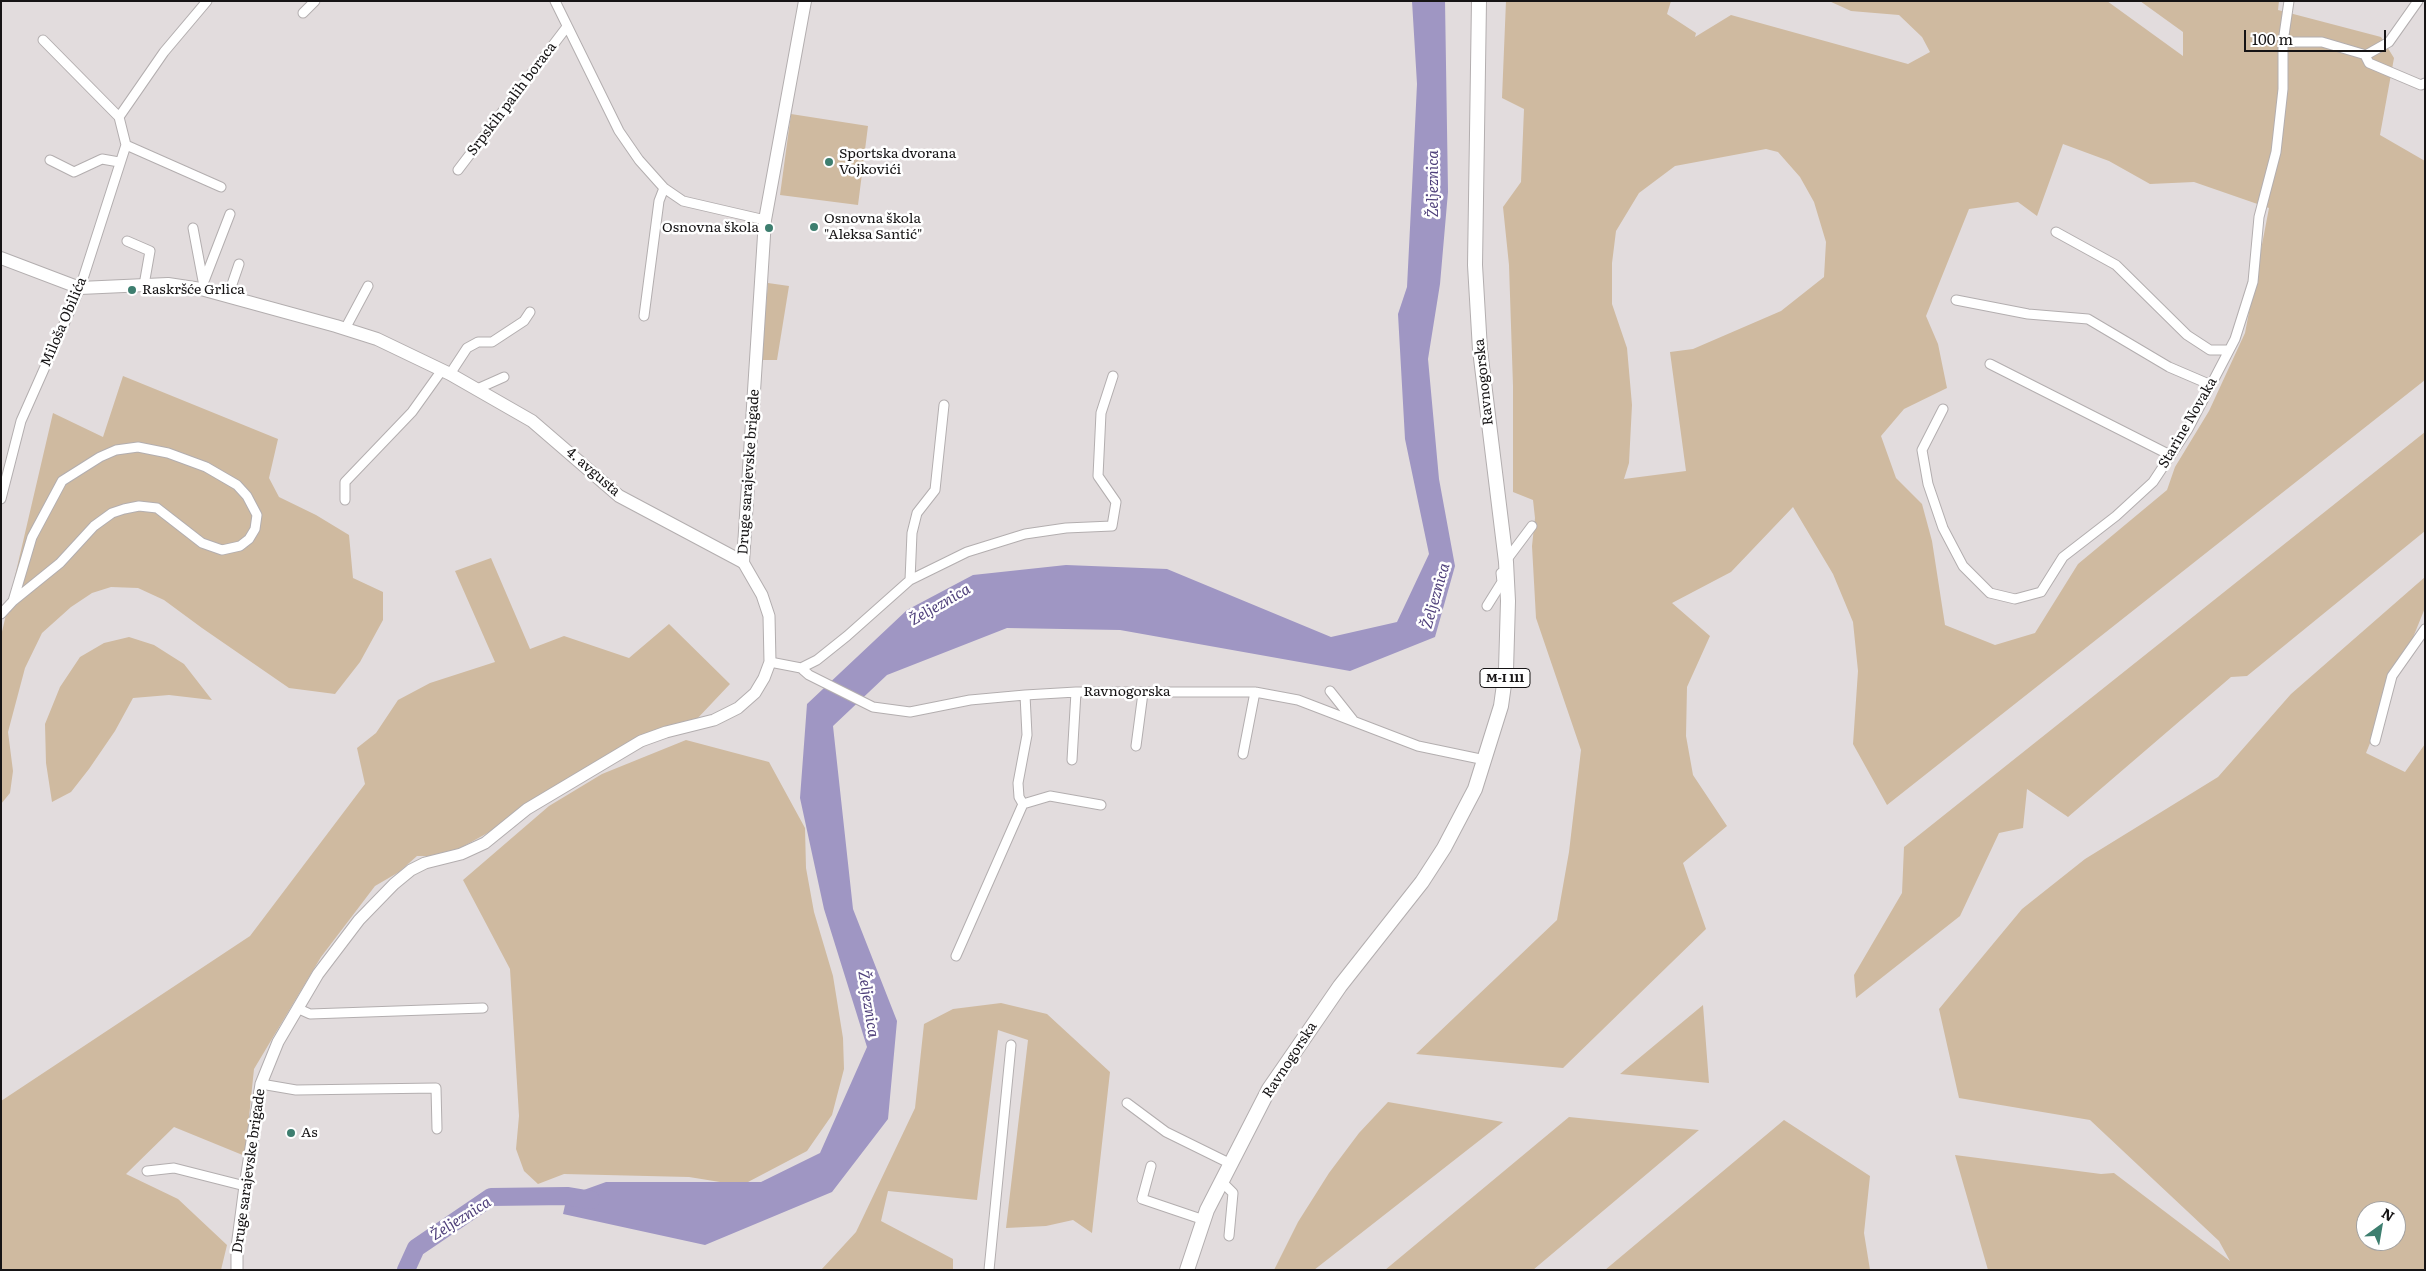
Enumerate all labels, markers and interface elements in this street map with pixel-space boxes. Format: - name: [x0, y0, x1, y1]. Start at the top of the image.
- scale bar: [2246, 20, 2388, 52]
- text: 100 m: [2252, 27, 2293, 50]
- street label: Srpskih palih boraca: [464, 39, 560, 159]
- place label: Sportska dvorana Vojkovići: [839, 146, 956, 178]
- water label: Željeznica: [1425, 150, 1443, 218]
- marker: Sportska dvorana Vojkovići: [823, 156, 835, 168]
- place label: Osnovna škola "Aleksa Santić": [824, 211, 922, 243]
- place label: Osnovna škola: [662, 220, 759, 236]
- marker: Osnovna škola "Aleksa Santić": [808, 221, 820, 233]
- marker: Osnovna škola: [763, 222, 775, 234]
- street label: Miloša Obilića: [38, 275, 90, 369]
- place label: Raskršće Grlica: [142, 282, 245, 298]
- marker: Raskršće Grlica: [126, 284, 138, 296]
- street label: Ravnogorska: [1471, 338, 1497, 426]
- street label: Starine Novaka: [2155, 374, 2221, 472]
- street label: Druge sarajevske brigade: [735, 389, 763, 555]
- street label: 4. avgusta: [563, 444, 623, 500]
- water label: Željeznica: [1418, 561, 1454, 631]
- water label: Željeznica: [906, 580, 974, 630]
- road number: M-I 111: [1480, 668, 1530, 688]
- street label: Ravnogorska: [1083, 684, 1171, 700]
- water label: Željeznica: [854, 969, 882, 1039]
- street label: Ravnogorska: [1259, 1019, 1321, 1101]
- street label: Druge sarajevske brigade: [229, 1088, 269, 1254]
- place label: As: [301, 1125, 318, 1141]
- marker: As: [285, 1127, 297, 1139]
- water label: Željeznica: [428, 1193, 494, 1245]
- north arrow: [2356, 1201, 2406, 1251]
- text: N: [2378, 1203, 2399, 1226]

